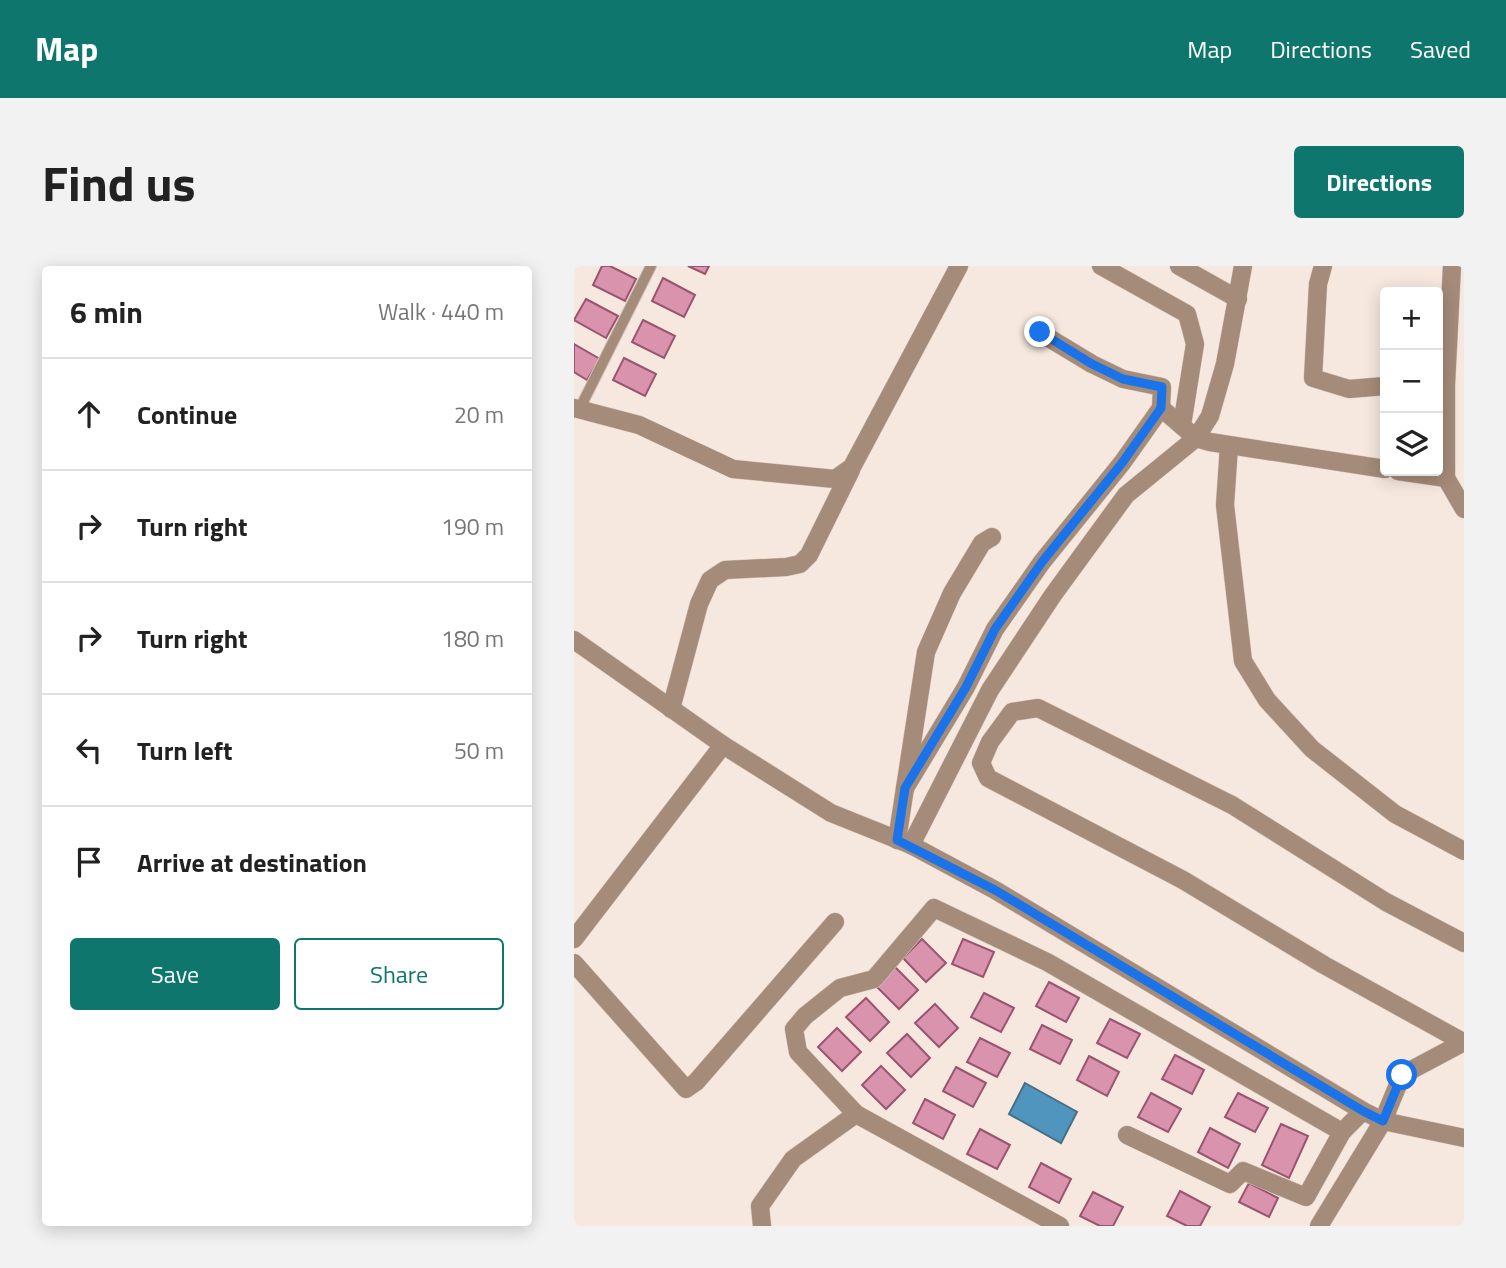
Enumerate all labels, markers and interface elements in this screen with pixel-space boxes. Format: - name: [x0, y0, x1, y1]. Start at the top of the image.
- text: Map: [35, 24, 98, 74]
- text: Map: [1187, 31, 1232, 67]
- text: Directions: [1270, 31, 1372, 67]
- text: Saved: [1410, 31, 1471, 67]
- text: Find us: [42, 145, 196, 220]
- button: Directions: [1294, 146, 1464, 218]
- map controls: [1380, 287, 1443, 476]
- button: +: [1380, 287, 1443, 350]
- text: 6 min: [70, 289, 143, 335]
- text: Walk · 440 m: [378, 294, 504, 329]
- route end: [1024, 316, 1055, 347]
- button: −: [1380, 350, 1443, 413]
- icon: ahead: [70, 395, 108, 433]
- text: Continue: [137, 395, 237, 434]
- text: 20 m: [454, 397, 504, 432]
- button: layers: [1380, 413, 1443, 476]
- icon: right: [70, 507, 108, 545]
- text: Turn right: [137, 507, 248, 546]
- text: 190 m: [441, 509, 504, 544]
- icon: right: [70, 619, 108, 657]
- text: Turn right: [137, 619, 248, 658]
- text: 180 m: [441, 621, 504, 656]
- icon: left: [70, 731, 108, 769]
- text: Turn left: [137, 731, 232, 770]
- text: 50 m: [454, 733, 504, 768]
- icon: arrive: [70, 843, 108, 881]
- text: Arrive at destination: [137, 843, 367, 882]
- button: Save: [70, 938, 280, 1010]
- button: Share: [294, 938, 504, 1010]
- route start: [1386, 1059, 1417, 1090]

